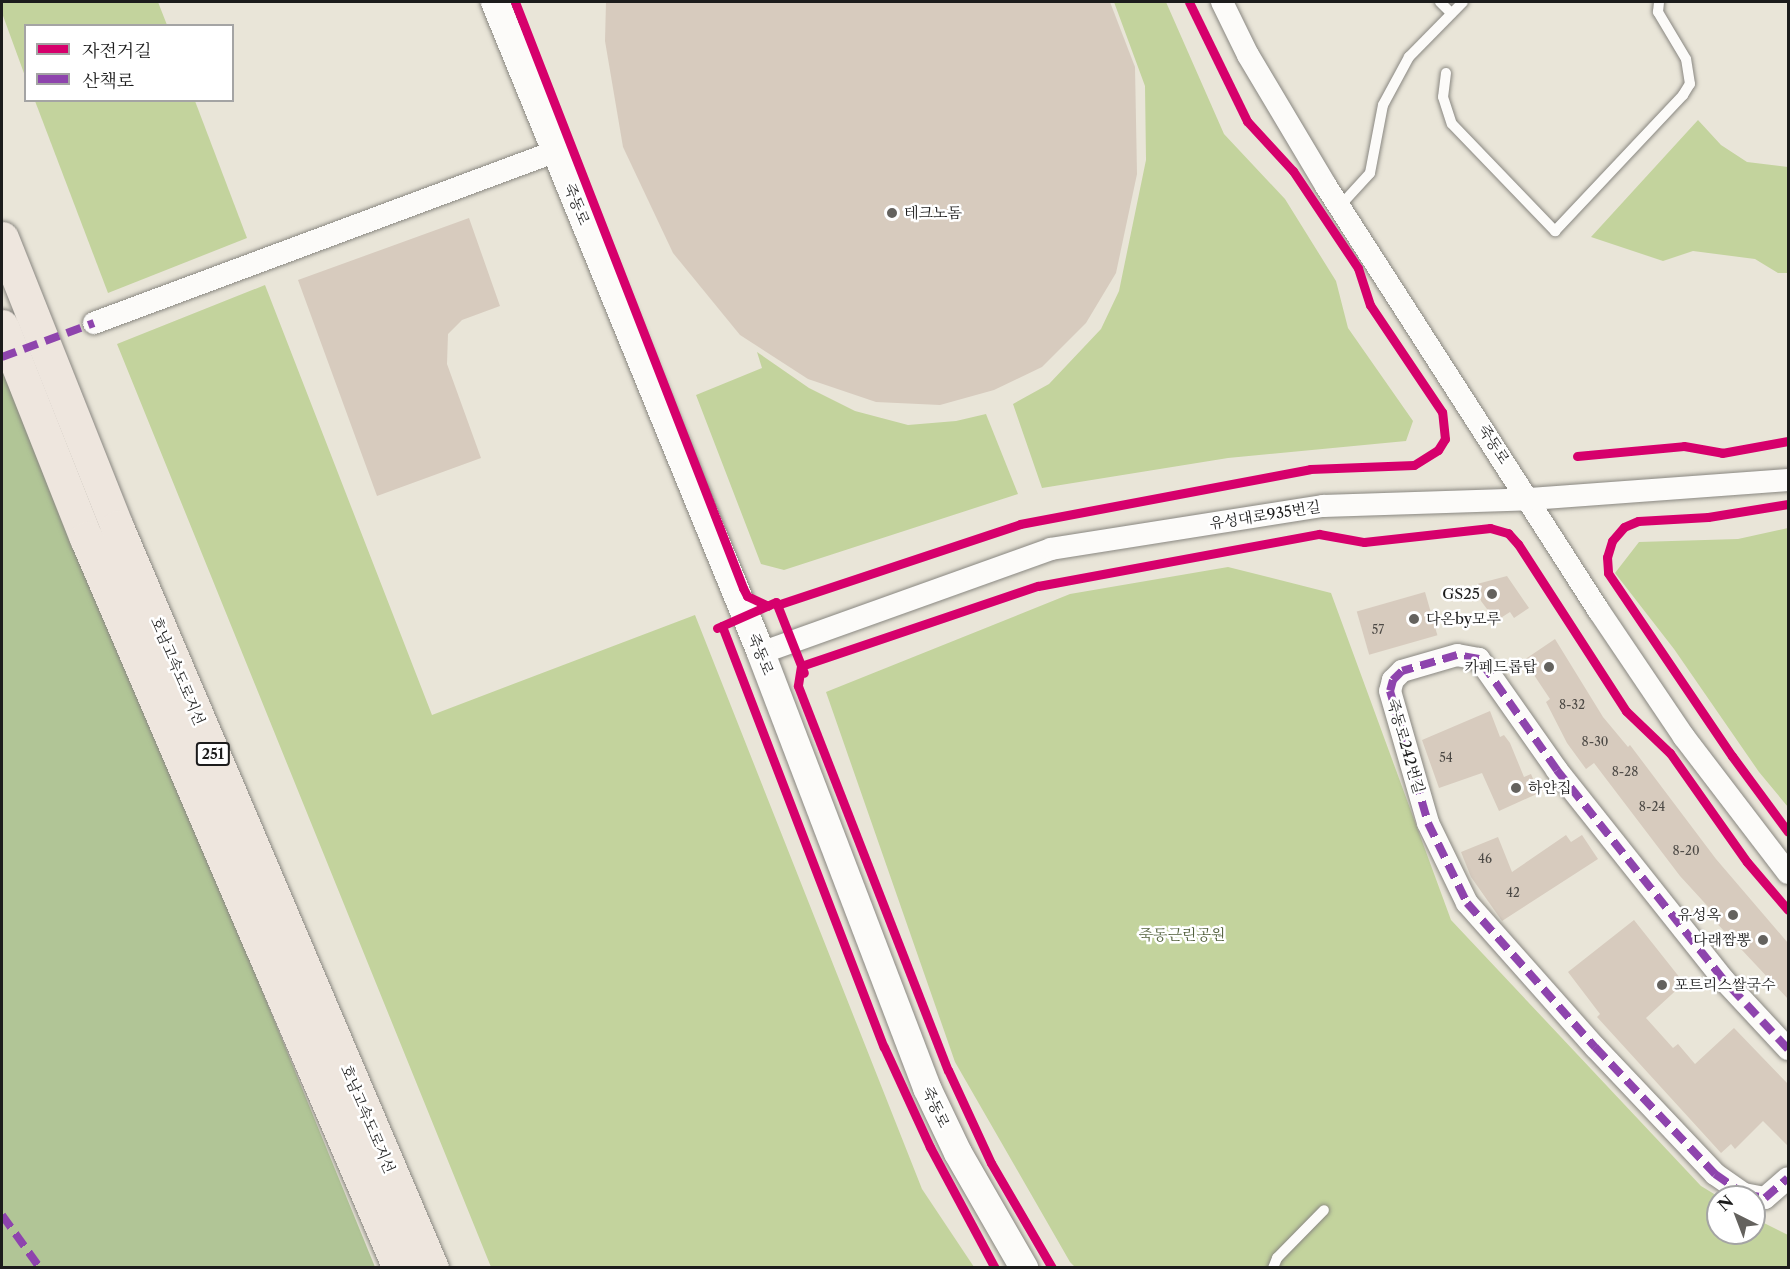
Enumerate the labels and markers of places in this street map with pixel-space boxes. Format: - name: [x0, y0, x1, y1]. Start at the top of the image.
- place label: 테크노돔: [904, 204, 962, 222]
- marker: 테크노돔: [885, 206, 899, 220]
- place label: GS25: [1442, 585, 1480, 603]
- marker: GS25: [1485, 587, 1499, 601]
- place label: 다온by모루: [1426, 610, 1501, 628]
- marker: 다온by모루: [1407, 612, 1421, 626]
- place label: 카페드롭탑: [1465, 658, 1537, 676]
- marker: 카페드롭탑: [1542, 660, 1556, 674]
- place label: 하얀집: [1528, 779, 1571, 797]
- marker: 하얀집: [1509, 781, 1523, 795]
- place label: 유성옥: [1678, 906, 1721, 924]
- marker: 유성옥: [1726, 908, 1740, 922]
- place label: 다래짬뽕: [1693, 931, 1751, 949]
- marker: 다래짬뽕: [1756, 933, 1770, 947]
- place label: 포트리스쌀국수: [1674, 976, 1775, 994]
- marker: 포트리스쌀국수: [1655, 978, 1669, 992]

